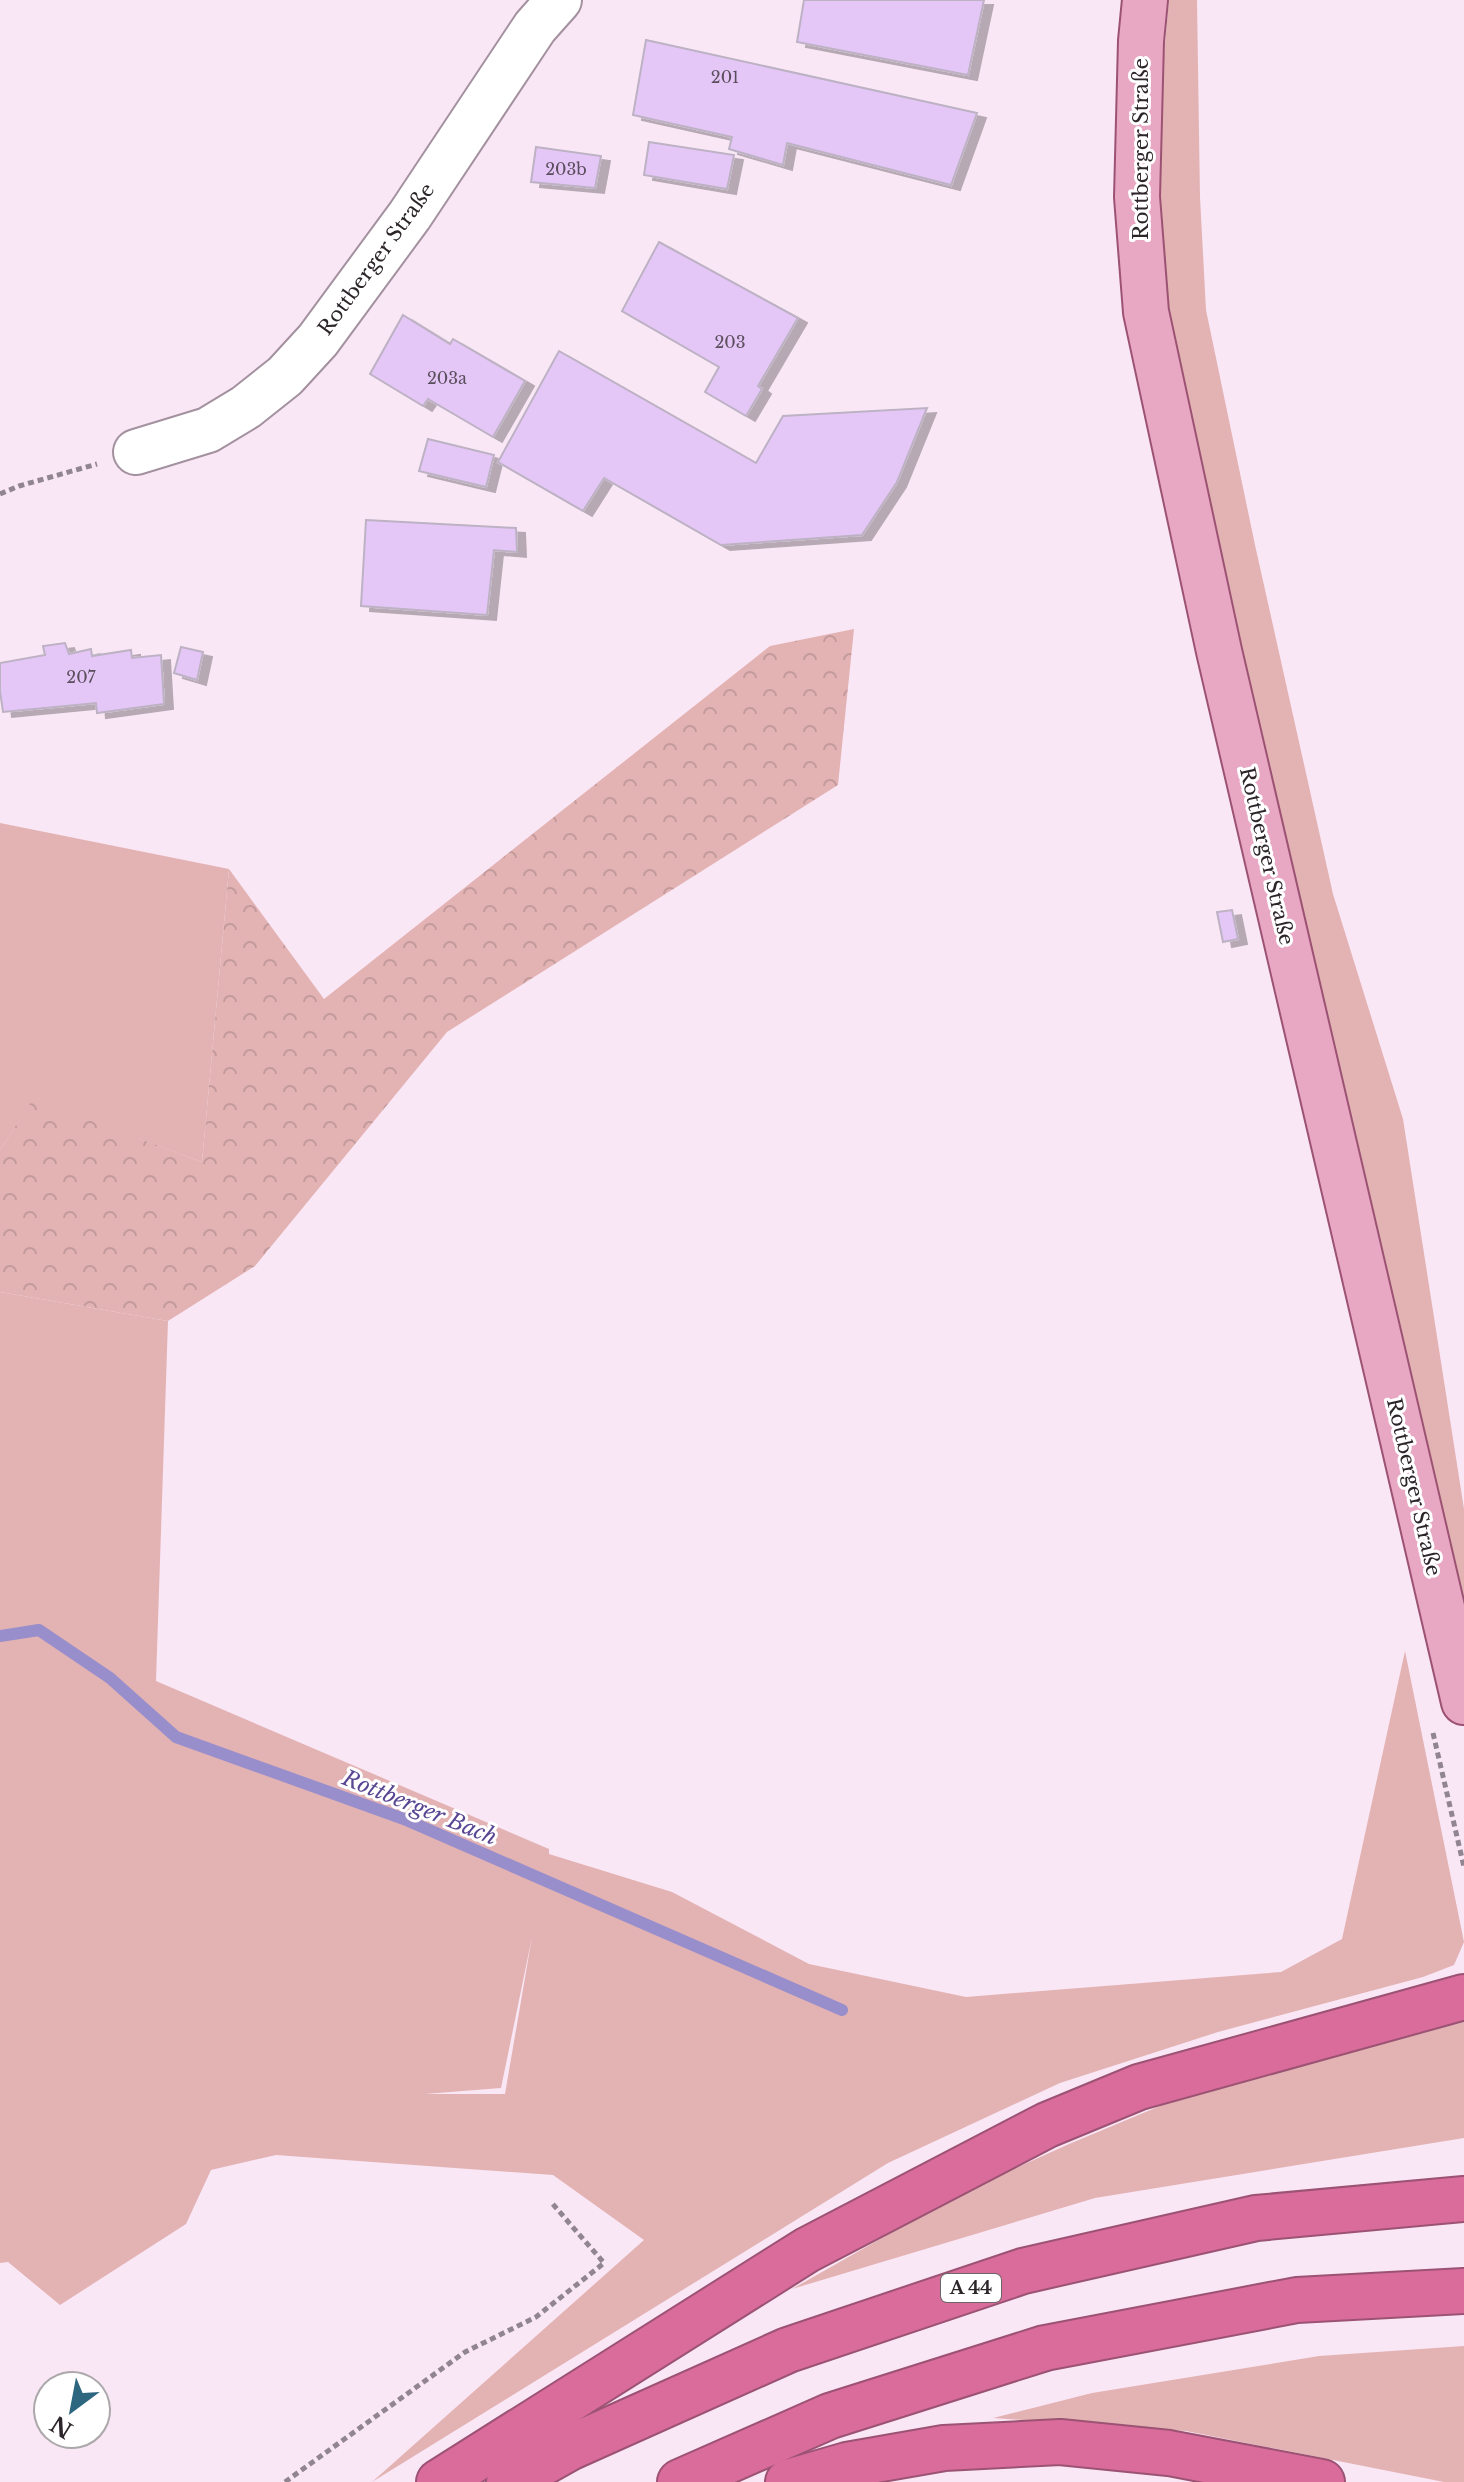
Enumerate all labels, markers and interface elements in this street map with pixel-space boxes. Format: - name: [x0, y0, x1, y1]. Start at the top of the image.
- street label: Rottberger Straße: [1129, 58, 1153, 240]
- house number: 201: [711, 67, 739, 87]
- house number: 203b: [545, 159, 587, 179]
- street label: Rottberger Straße: [313, 178, 439, 340]
- house number: 203: [714, 332, 746, 352]
- house number: 203a: [427, 368, 467, 388]
- house number: 207: [66, 667, 97, 687]
- street label: Rottberger Straße: [1235, 765, 1299, 947]
- street label: Rottberger Straße: [1382, 1396, 1446, 1578]
- water label: Rottberger Bach: [338, 1764, 501, 1851]
- road number: A 44: [941, 2274, 1001, 2302]
- north arrow: [32, 2370, 112, 2450]
- text: N: [45, 2409, 78, 2443]

